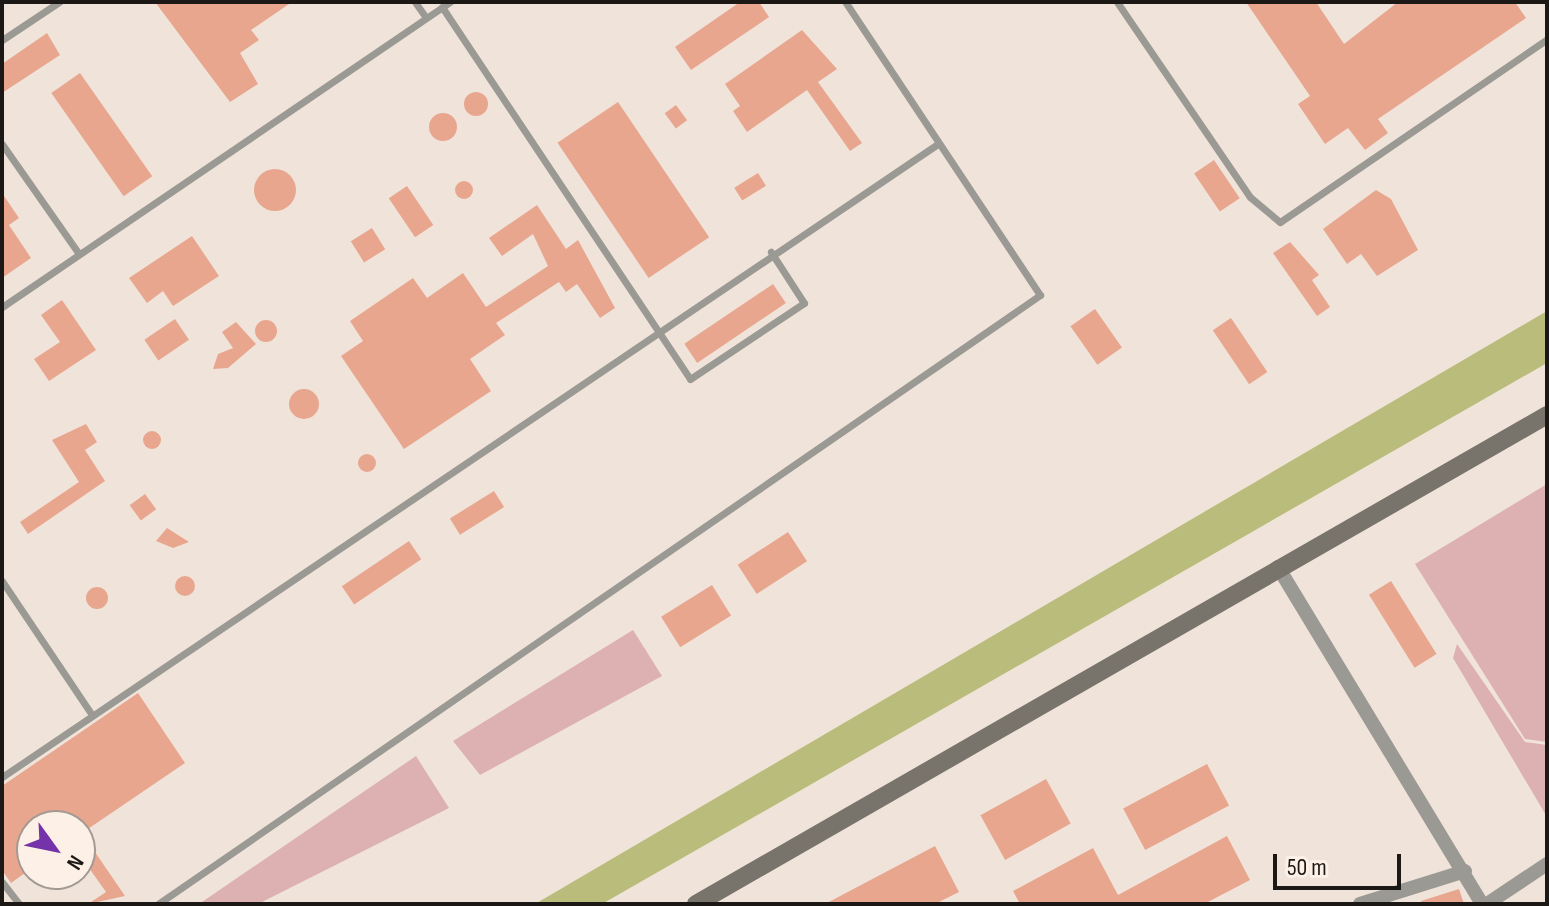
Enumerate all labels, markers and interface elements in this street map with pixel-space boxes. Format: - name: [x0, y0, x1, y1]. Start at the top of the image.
- north arrow: [16, 810, 96, 890]
- scale bar: [1277, 838, 1405, 888]
- text: N: [60, 850, 89, 875]
- text: 50 m: [1287, 853, 1327, 882]

